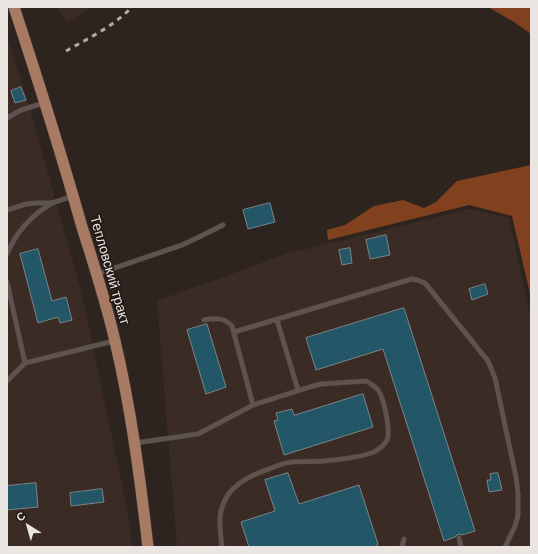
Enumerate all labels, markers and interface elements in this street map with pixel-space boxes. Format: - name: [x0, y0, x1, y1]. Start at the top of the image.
- street label: Тепловский тракт: [86, 213, 134, 327]
- north arrow: [8, 506, 48, 546]
- text: С: [13, 508, 28, 524]

